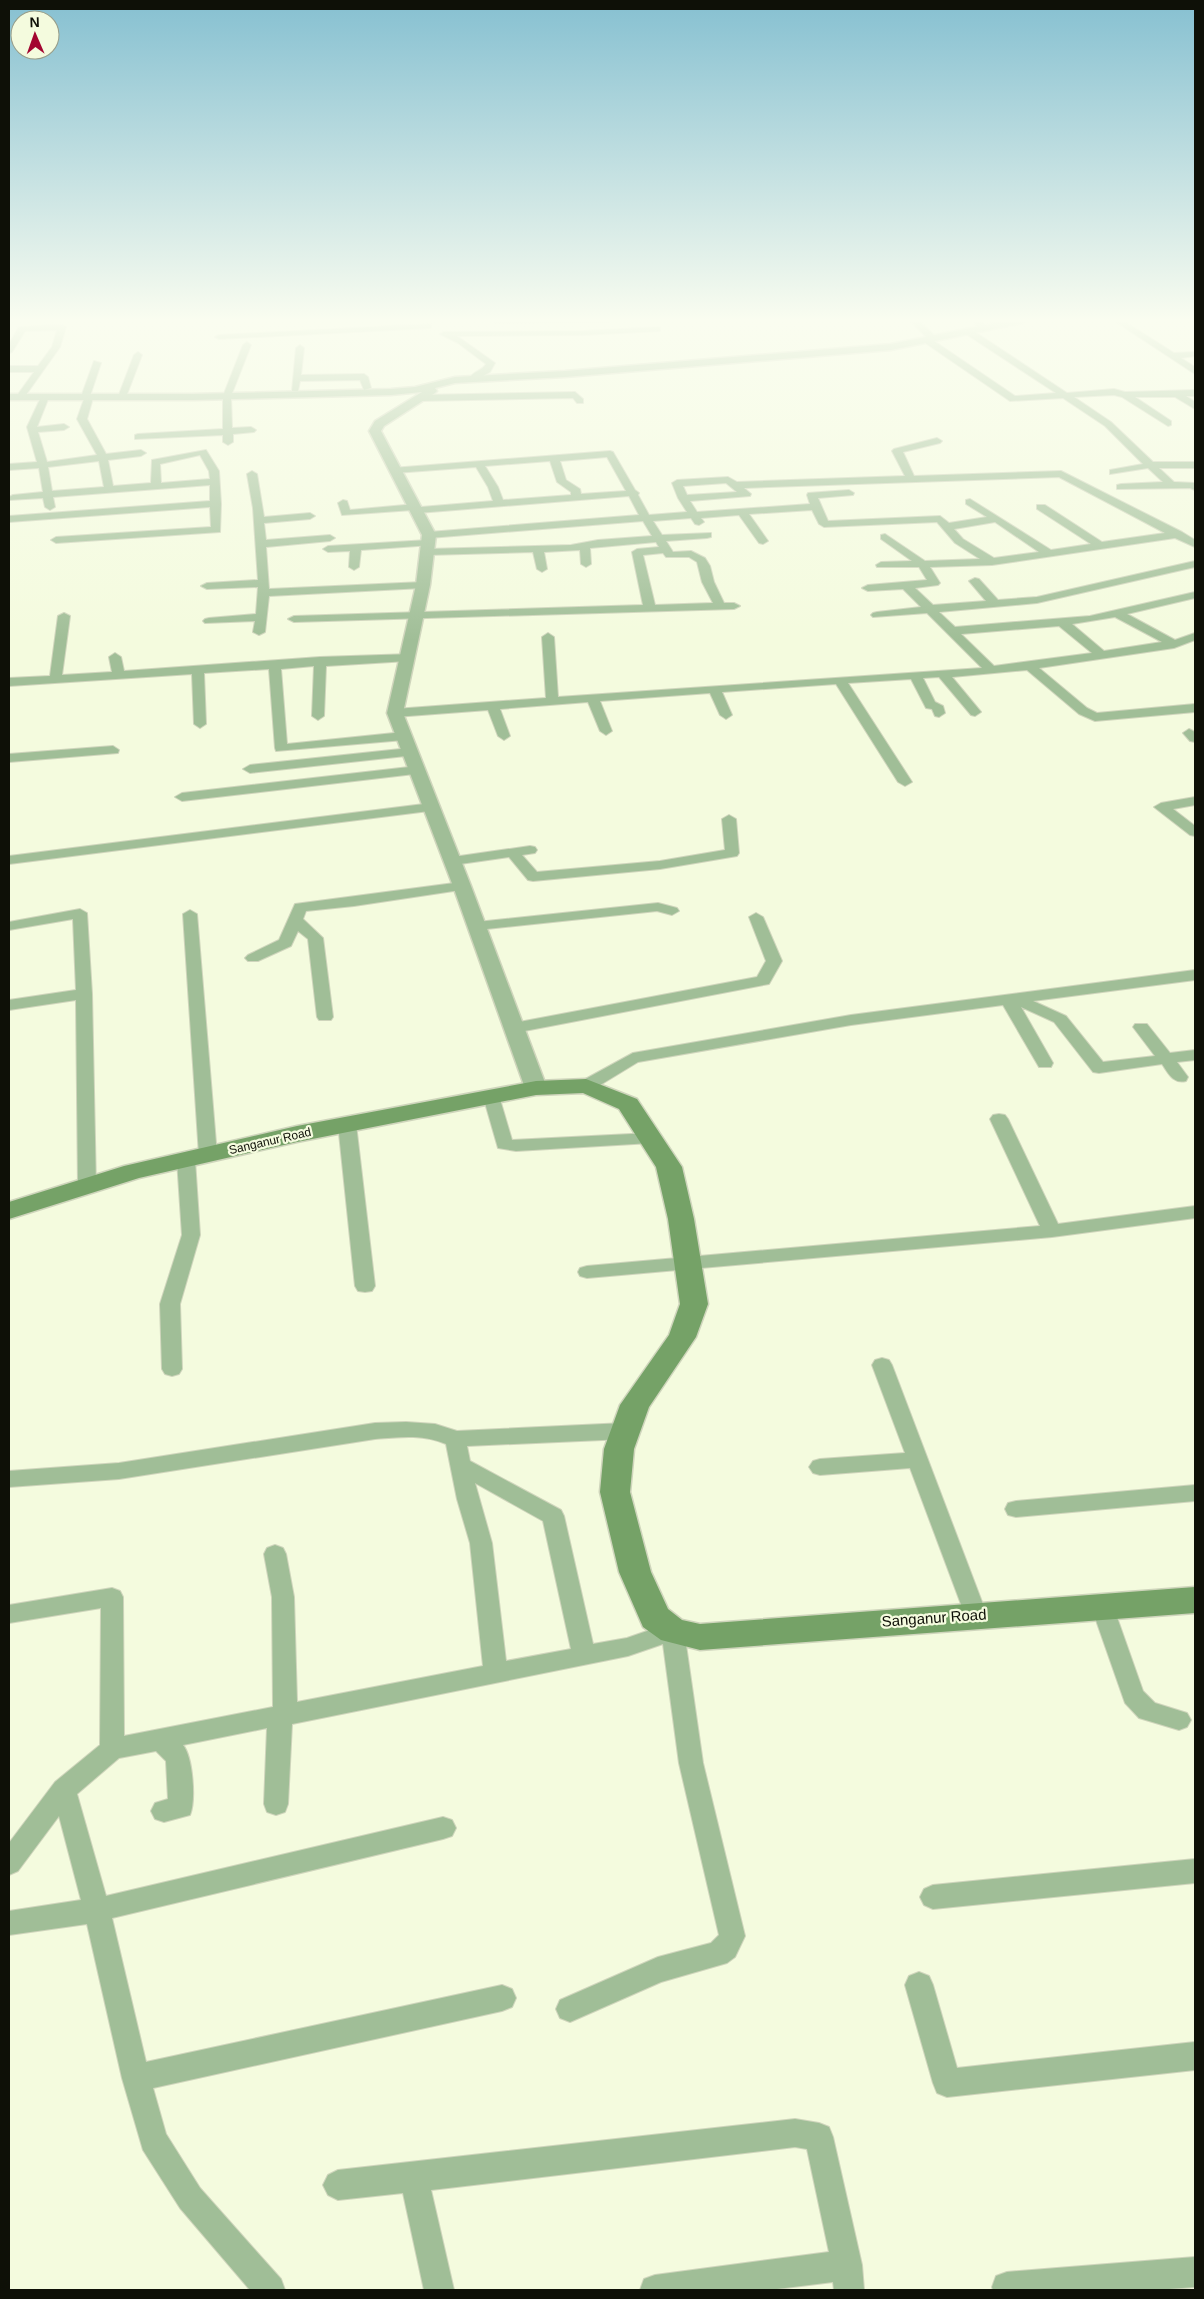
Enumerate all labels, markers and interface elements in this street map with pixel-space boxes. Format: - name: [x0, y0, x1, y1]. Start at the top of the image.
- north arrow: [10, 10, 60, 60]
- text: N: [29, 14, 40, 30]
- street label: Sanganur Road: [227, 1125, 313, 1157]
- street label: Sanganur Road: [881, 1605, 987, 1630]

